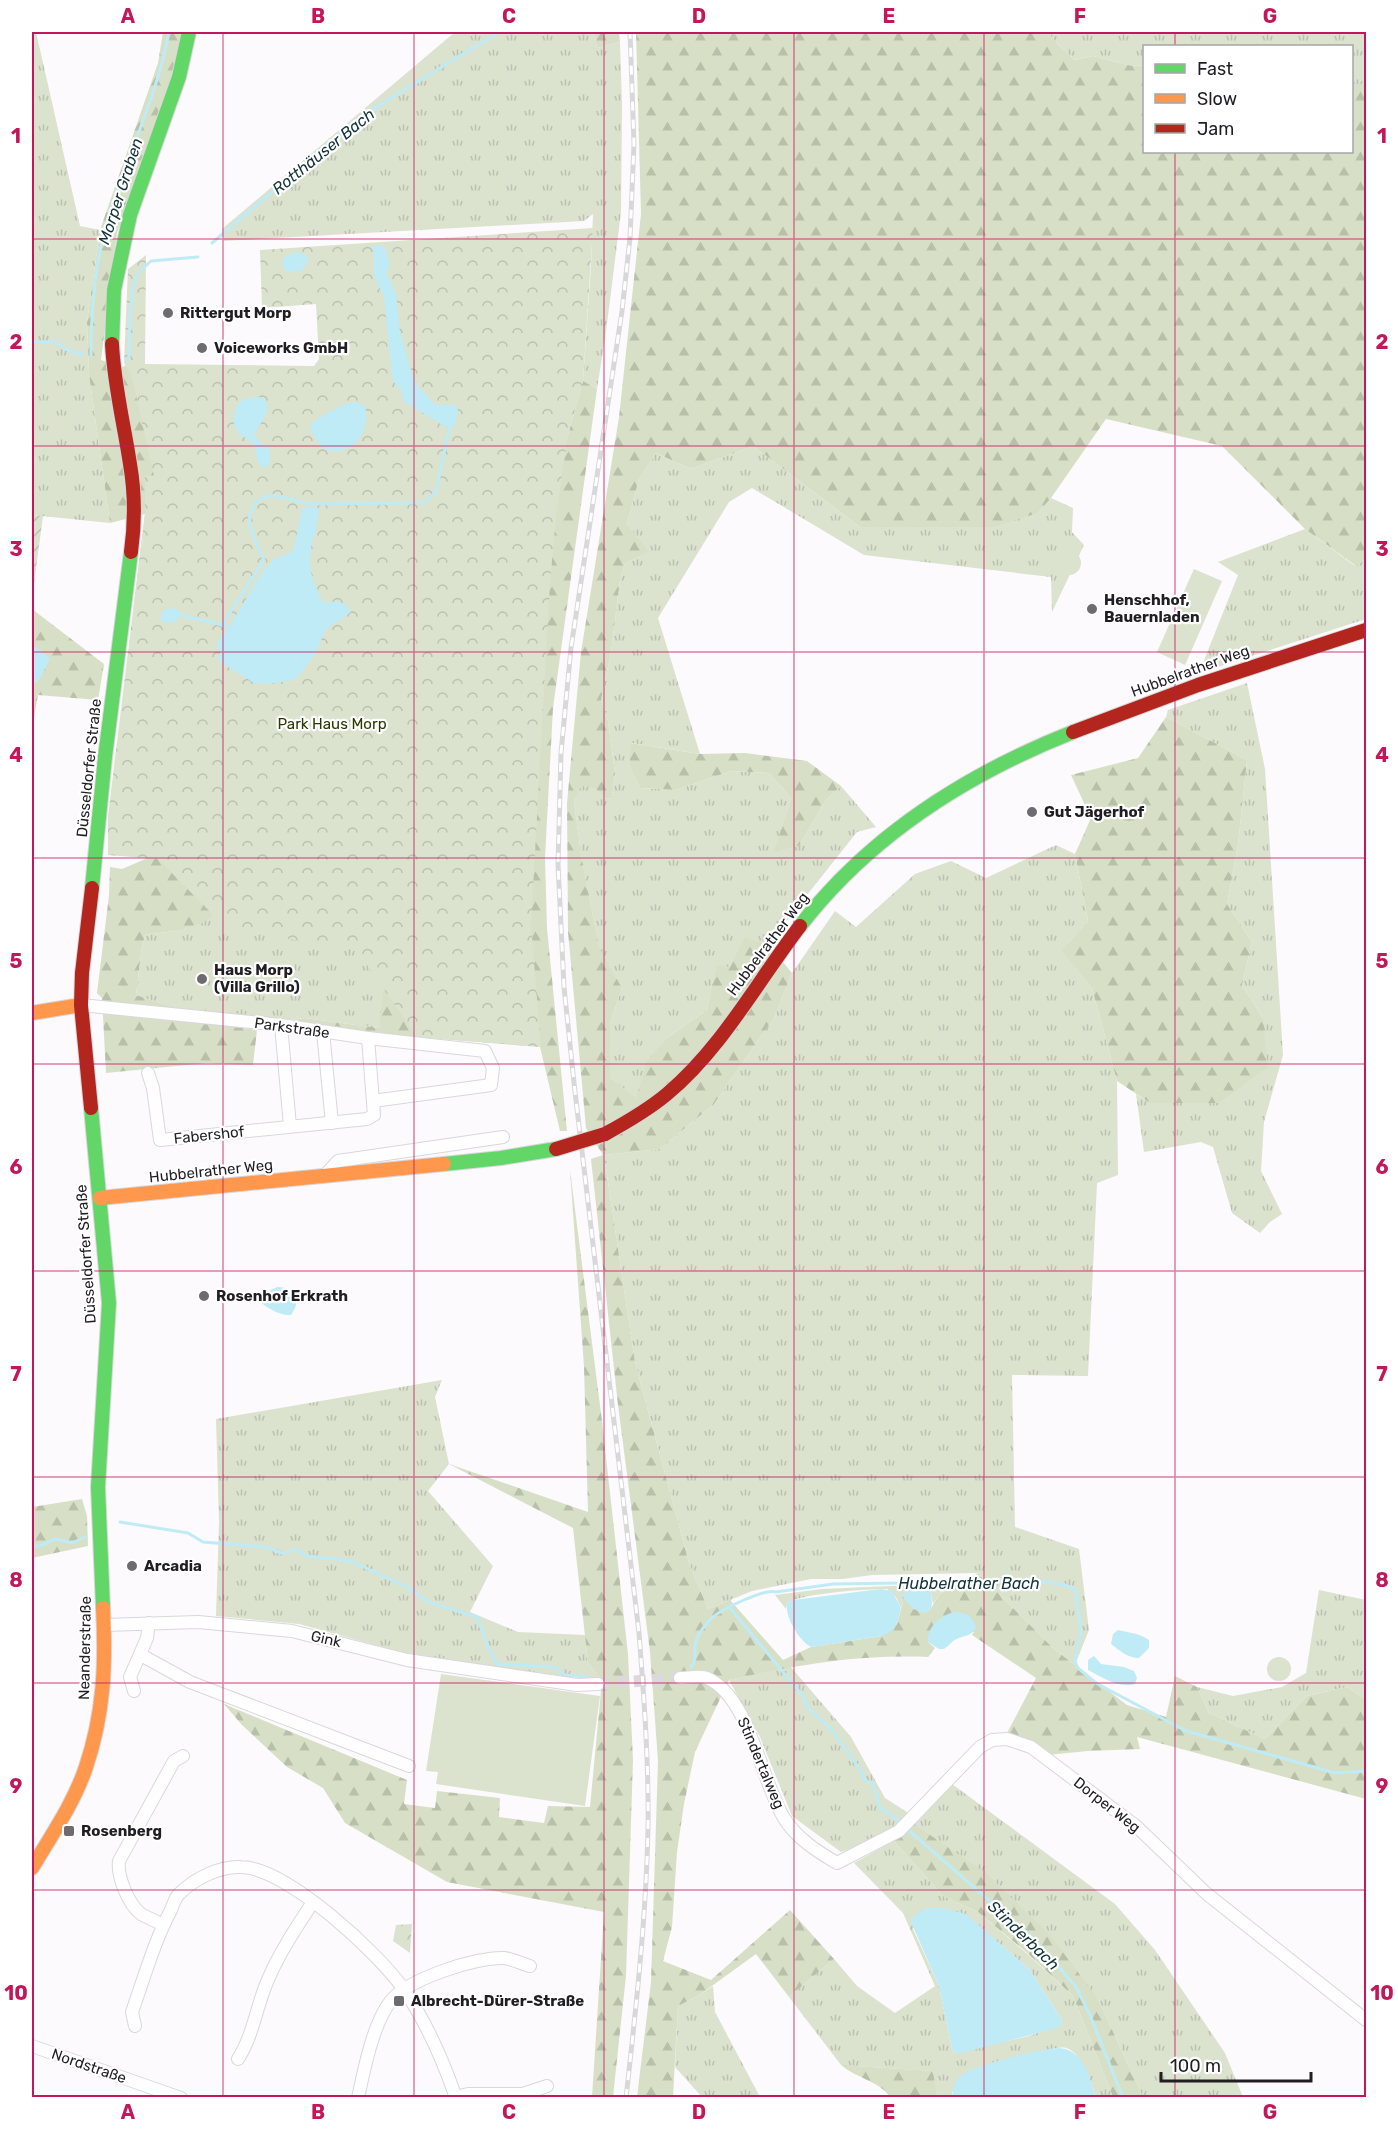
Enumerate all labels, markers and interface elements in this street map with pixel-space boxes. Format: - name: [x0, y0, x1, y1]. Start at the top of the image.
- text: A: [121, 4, 136, 28]
- text: B: [311, 4, 325, 28]
- text: C: [502, 4, 516, 28]
- text: D: [692, 4, 706, 28]
- text: E: [883, 4, 895, 28]
- text: F: [1074, 4, 1086, 28]
- text: G: [1263, 4, 1277, 28]
- legend: [1143, 45, 1353, 153]
- text: Fast: [1197, 58, 1233, 80]
- text: Slow: [1197, 88, 1237, 110]
- water label: Rotthäuser Bach: [268, 104, 378, 198]
- text: Jam: [1197, 118, 1234, 140]
- text: 1: [11, 124, 21, 148]
- text: 1: [1377, 124, 1387, 148]
- water label: Morper Graben: [94, 136, 147, 247]
- place label: Rittergut Morp: [180, 304, 292, 322]
- marker: Rittergut Morp: [161, 306, 175, 320]
- text: 2: [10, 330, 23, 354]
- text: 2: [1376, 330, 1389, 354]
- place label: Voiceworks GmbH: [214, 339, 348, 357]
- marker: Voiceworks GmbH: [195, 341, 209, 355]
- text: 3: [9, 537, 23, 561]
- text: 3: [1375, 537, 1389, 561]
- place label: Henschhof, Bauernladen: [1104, 591, 1200, 626]
- marker: Henschhof, Bauernladen: [1085, 602, 1099, 616]
- street label: Hubbelrather Weg: [1128, 641, 1252, 701]
- street label: Düsseldorfer Straße: [73, 698, 105, 838]
- park label: Park Haus Morp: [277, 715, 387, 733]
- text: 4: [9, 743, 23, 767]
- text: 4: [1375, 743, 1389, 767]
- place label: Gut Jägerhof: [1044, 803, 1145, 821]
- marker: Gut Jägerhof: [1025, 805, 1039, 819]
- street label: Hubbelrather Weg: [723, 889, 813, 999]
- text: 5: [10, 949, 23, 973]
- text: 5: [1376, 949, 1389, 973]
- place label: Haus Morp (Villa Grillo): [214, 961, 300, 996]
- marker: Haus Morp (Villa Grillo): [195, 972, 209, 986]
- street label: Parkstraße: [253, 1014, 331, 1042]
- street label: Fabershof: [173, 1122, 245, 1148]
- text: 6: [9, 1155, 23, 1179]
- text: 6: [1375, 1155, 1389, 1179]
- street label: Hubbelrather Weg: [148, 1156, 274, 1186]
- street label: Düsseldorfer Straße: [72, 1184, 100, 1324]
- place label: Rosenhof Erkrath: [216, 1287, 348, 1305]
- marker: Rosenhof Erkrath: [197, 1289, 211, 1303]
- text: 7: [10, 1362, 22, 1386]
- text: 7: [1376, 1362, 1388, 1386]
- place label: Arcadia: [144, 1557, 202, 1575]
- marker: Arcadia: [125, 1559, 139, 1573]
- text: 8: [9, 1568, 23, 1592]
- text: 8: [1375, 1568, 1389, 1592]
- water label: Hubbelrather Bach: [898, 1574, 1040, 1593]
- street label: Neanderstraße: [75, 1596, 95, 1700]
- street label: Gink: [309, 1627, 343, 1651]
- street label: Stindertalweg: [734, 1714, 788, 1812]
- street label: Dorper Weg: [1070, 1773, 1144, 1837]
- text: 9: [10, 1774, 23, 1798]
- text: 9: [1376, 1774, 1389, 1798]
- place label: Rosenberg: [81, 1822, 162, 1840]
- marker: Rosenberg: [62, 1824, 76, 1838]
- water label: Stinderbach: [984, 1897, 1063, 1974]
- text: 10: [4, 1981, 28, 2005]
- text: 10: [1370, 1981, 1394, 2005]
- place label: Albrecht-Dürer-Straße: [411, 1992, 584, 2010]
- marker: Albrecht-Dürer-Straße: [392, 1994, 406, 2008]
- street label: Nordstraße: [49, 2045, 129, 2087]
- scale bar: [1161, 2045, 1311, 2083]
- text: 100 m: [1170, 2055, 1221, 2077]
- text: A: [121, 2100, 136, 2124]
- text: B: [311, 2100, 325, 2124]
- text: C: [502, 2100, 516, 2124]
- text: D: [692, 2100, 706, 2124]
- text: E: [883, 2100, 895, 2124]
- text: F: [1074, 2100, 1086, 2124]
- text: G: [1263, 2100, 1277, 2124]

